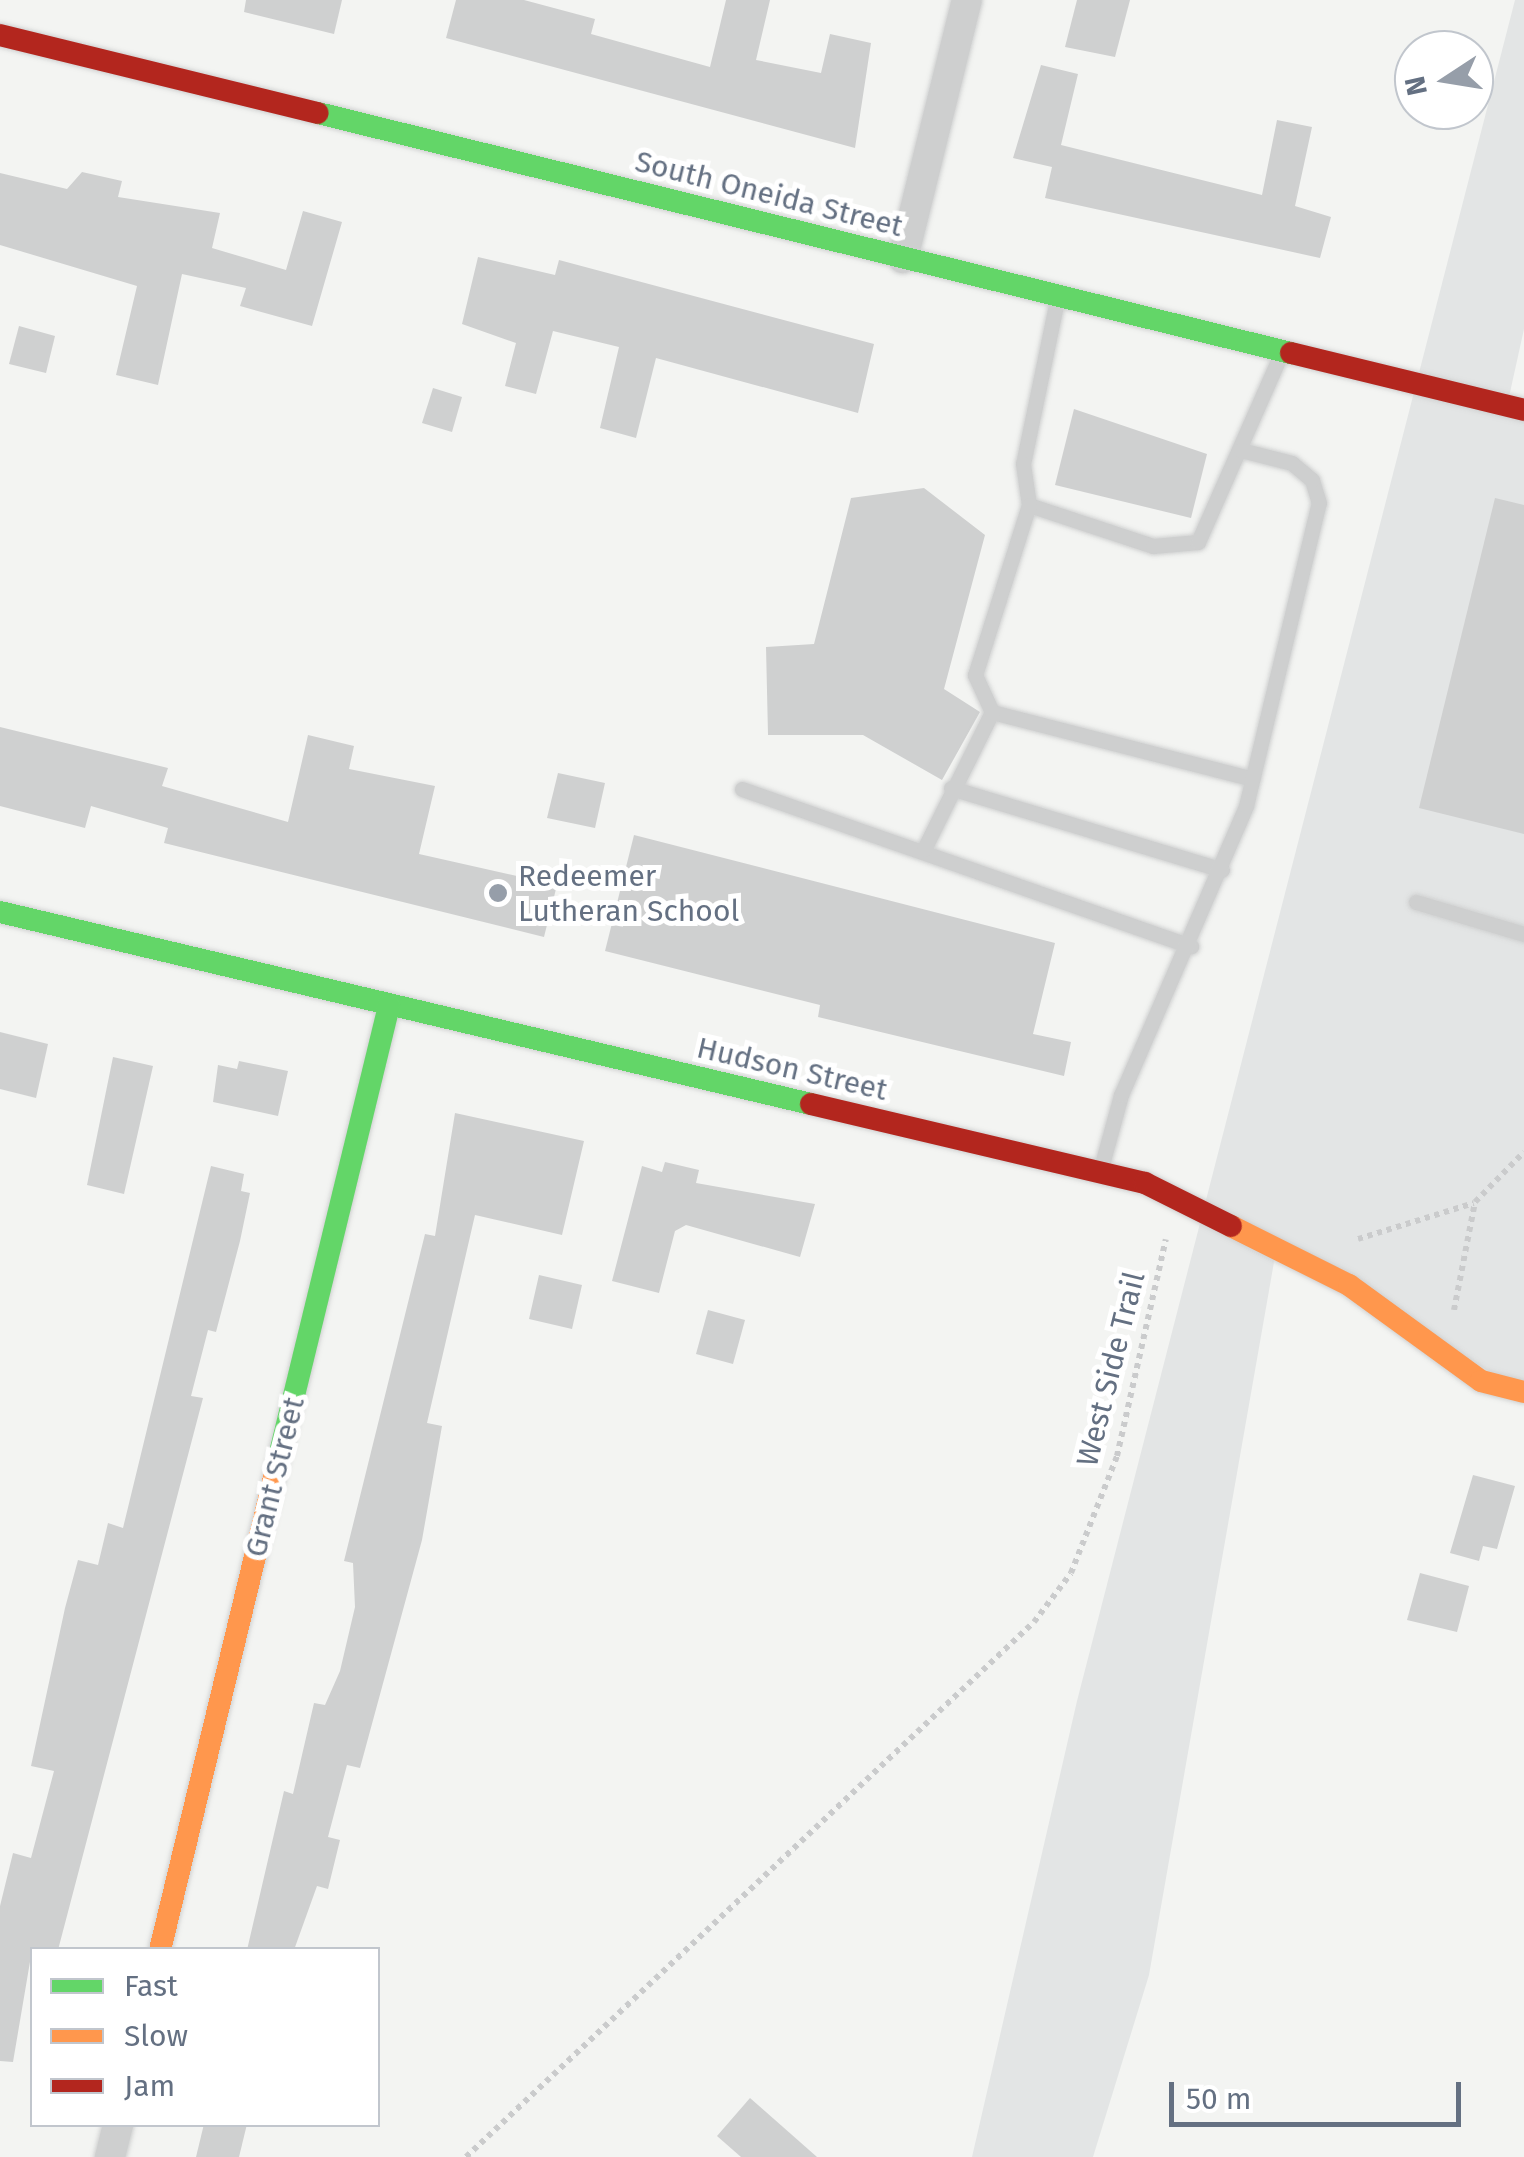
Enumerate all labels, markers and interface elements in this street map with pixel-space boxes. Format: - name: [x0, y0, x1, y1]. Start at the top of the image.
- north arrow: [1394, 30, 1494, 130]
- text: N: [1398, 73, 1434, 98]
- street label: South Oneida Street: [632, 143, 906, 245]
- place label: Redeemer Lutheran School: [518, 858, 739, 928]
- marker: Redeemer Lutheran School: [487, 882, 509, 904]
- street label: Hudson Street: [693, 1030, 891, 1108]
- street label: West Side Trail: [1069, 1268, 1153, 1470]
- street label: Grant Street: [238, 1393, 312, 1561]
- legend: [30, 1947, 380, 2127]
- text: Fast: [124, 1968, 178, 2004]
- text: Slow: [124, 2018, 188, 2054]
- scale bar: [1174, 2062, 1466, 2124]
- text: Jam: [124, 2068, 175, 2104]
- text: 50 m: [1186, 2081, 1251, 2117]

